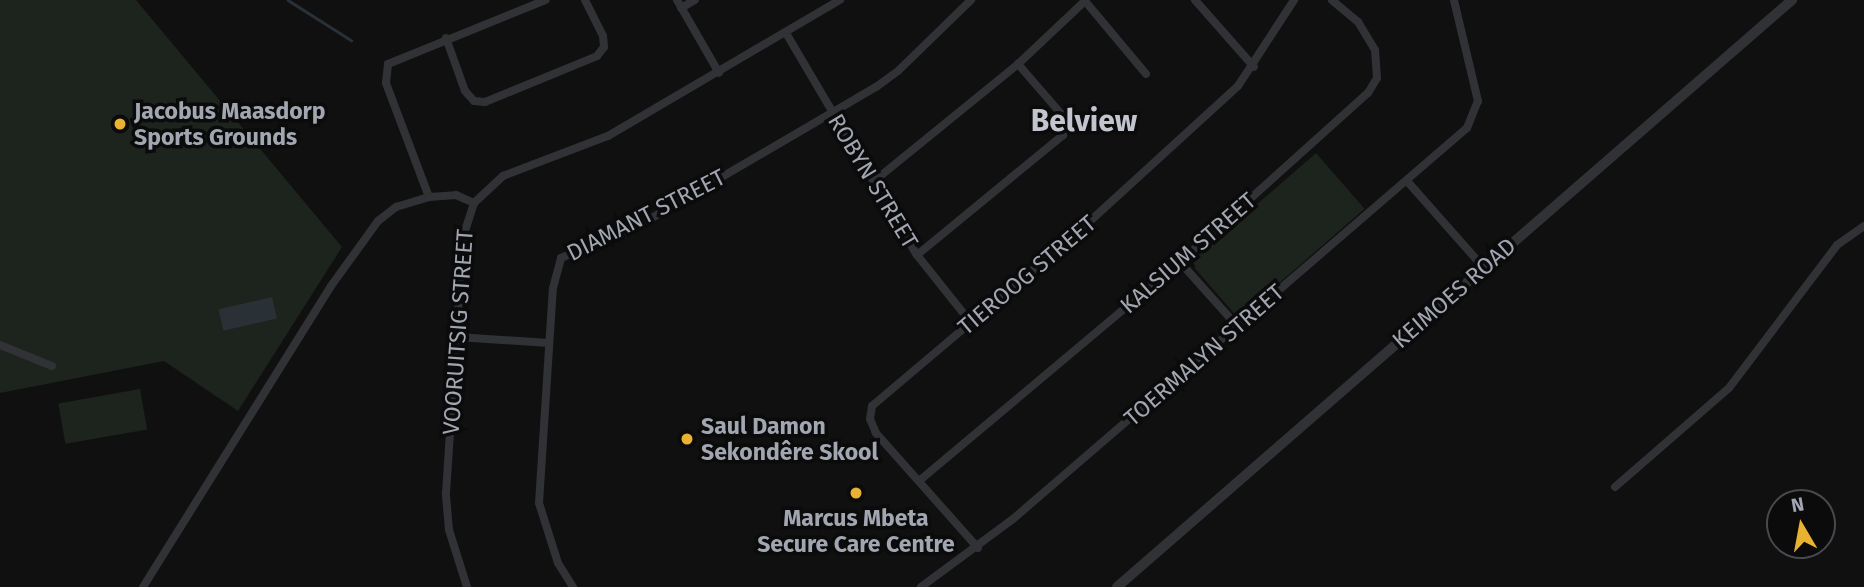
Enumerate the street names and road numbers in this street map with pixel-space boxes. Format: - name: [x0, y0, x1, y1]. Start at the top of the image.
- street label: ROBYN STREET: [822, 109, 924, 253]
- street label: DIAMANT STREET: [562, 163, 730, 267]
- street label: KALSIUM STREET: [1115, 187, 1261, 319]
- street label: TIEROOG STREET: [952, 209, 1102, 341]
- street label: VOORUITSIG STREET: [437, 228, 479, 436]
- street label: KEIMOES ROAD: [1387, 232, 1521, 354]
- street label: TOERMALYN STREET: [1119, 278, 1289, 432]

